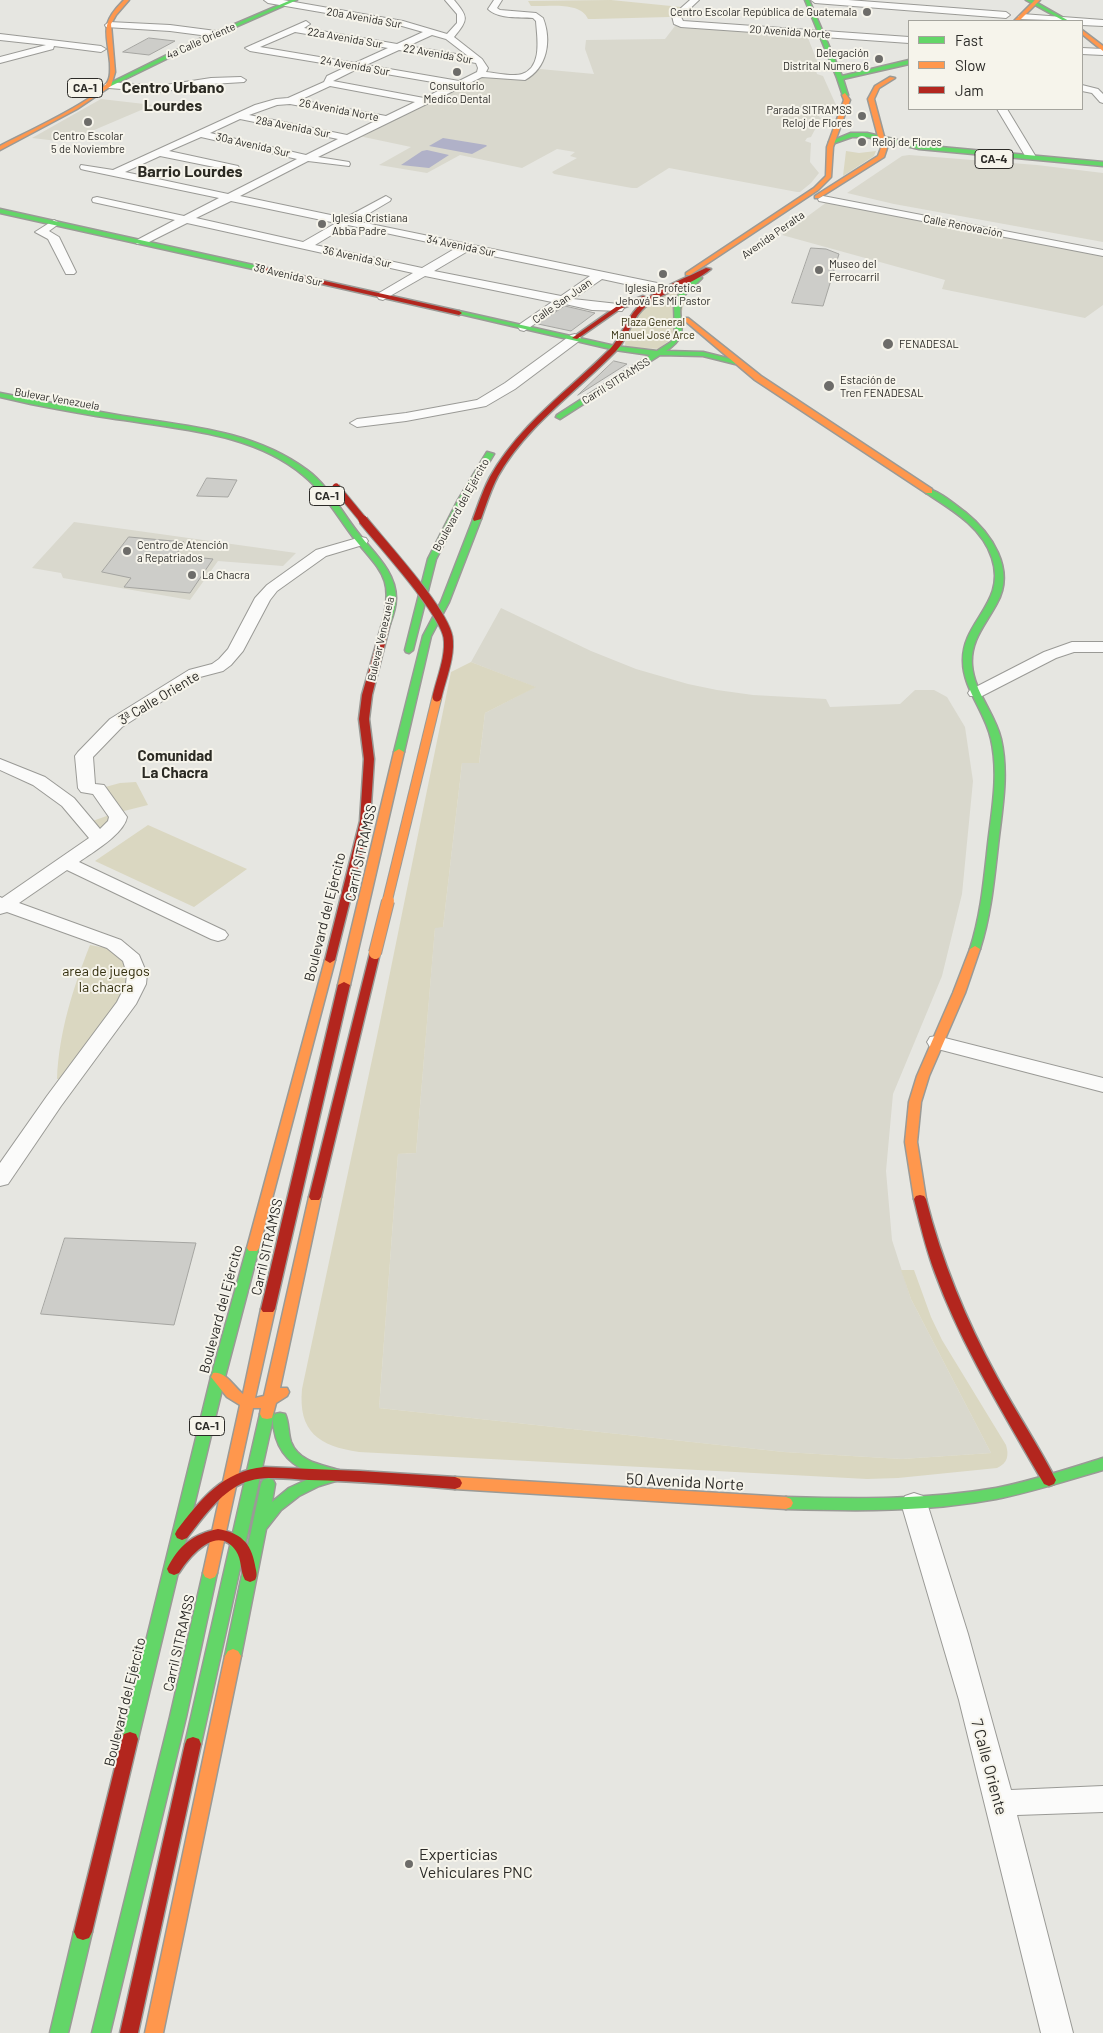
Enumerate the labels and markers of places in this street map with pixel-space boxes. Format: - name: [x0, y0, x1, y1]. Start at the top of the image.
- place label: Centro Escolar República de Guatemala: [670, 5, 857, 19]
- marker: Centro Escolar República de Guatemala: [861, 6, 873, 18]
- place label: Delegación Distrital Numero 6: [783, 46, 869, 72]
- marker: Delegación Distrital Numero 6: [873, 53, 885, 65]
- marker: Consultorio Medico Dental: [451, 66, 463, 78]
- place label: Consultorio Medico Dental: [423, 79, 491, 105]
- place label: Parada SITRAMSS Reloj de Flores: [766, 103, 852, 129]
- marker: Parada SITRAMSS Reloj de Flores: [856, 110, 868, 122]
- marker: Centro Escolar 5 de Noviembre: [82, 116, 94, 128]
- place label: Centro Escolar 5 de Noviembre: [51, 129, 125, 155]
- place label: Reloj de Flores: [872, 135, 942, 149]
- marker: Reloj de Flores: [856, 136, 868, 148]
- place label: Iglesia Cristiana Abba Padre: [332, 211, 408, 237]
- marker: Iglesia Cristiana Abba Padre: [316, 218, 328, 230]
- place label: Museo del Ferrocarril: [829, 257, 879, 283]
- marker: Museo del Ferrocarril: [813, 264, 825, 276]
- marker: Iglesia Profetica Jehová Es Mi Pastor: [657, 268, 669, 280]
- place label: Iglesia Profetica Jehová Es Mi Pastor: [616, 281, 710, 307]
- marker: FENADESAL: [881, 337, 895, 351]
- place label: FENADESAL: [899, 337, 959, 351]
- place label: Estación de Tren FENADESAL: [840, 373, 923, 399]
- marker: Estación de Tren FENADESAL: [822, 379, 836, 393]
- place label: Centro de Atención a Repatriados: [137, 538, 228, 564]
- marker: Centro de Atención a Repatriados: [121, 545, 133, 557]
- place label: La Chacra: [202, 568, 250, 582]
- marker: La Chacra: [186, 569, 198, 581]
- place label: Experticias Vehiculares PNC: [419, 1845, 533, 1883]
- marker: Experticias Vehiculares PNC: [403, 1858, 415, 1870]

